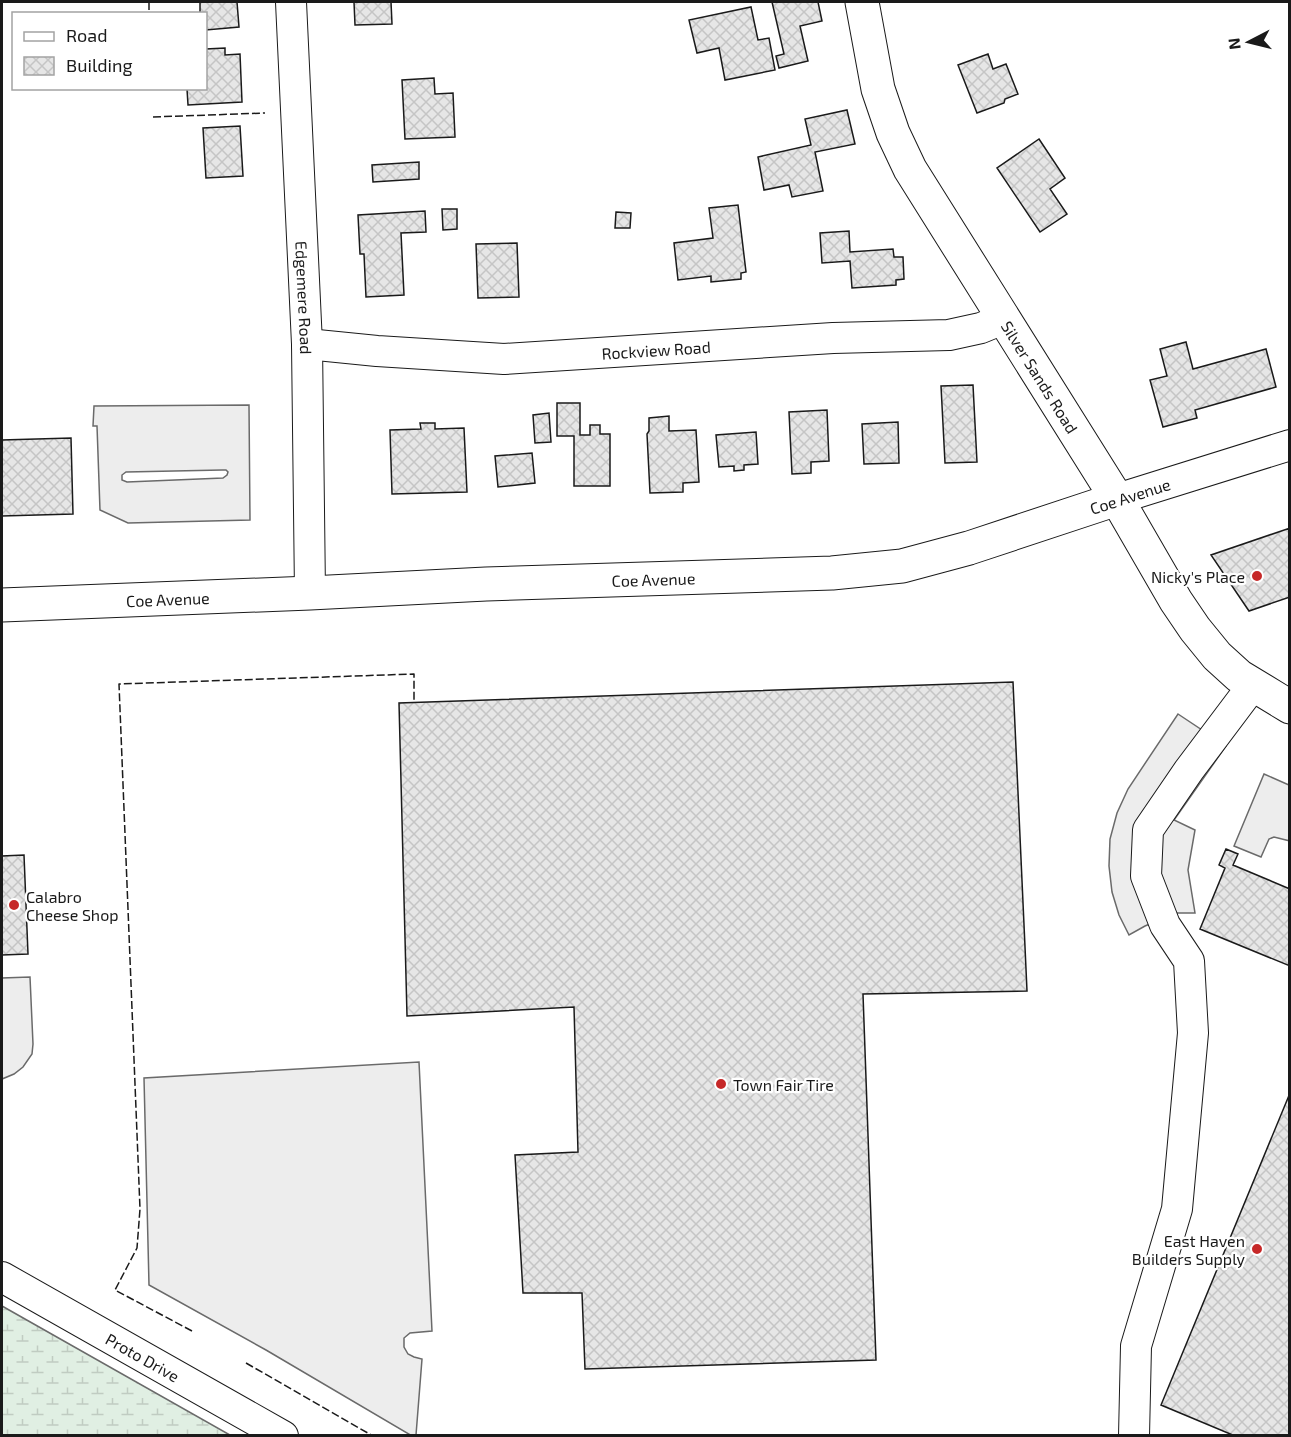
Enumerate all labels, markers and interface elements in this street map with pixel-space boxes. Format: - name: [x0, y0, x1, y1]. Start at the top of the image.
- legend: [12, 12, 207, 90]
- north arrow: [1219, 12, 1279, 72]
- text: Road: [66, 24, 107, 46]
- text: N: [1223, 37, 1244, 51]
- text: Building: [66, 54, 133, 76]
- street label: Edgemere Road: [293, 241, 317, 354]
- street label: Silver Sands Road: [998, 317, 1083, 436]
- street label: Rockview Road: [601, 336, 711, 362]
- street label: Coe Avenue: [1087, 474, 1173, 518]
- place label: Nicky's Place: [1151, 567, 1245, 586]
- street label: Coe Avenue: [611, 568, 696, 590]
- marker: Nicky's Place: [1250, 569, 1264, 583]
- street label: Coe Avenue: [126, 587, 210, 610]
- place label: Calabro Cheese Shop: [26, 887, 119, 924]
- marker: Calabro Cheese Shop: [7, 898, 21, 912]
- place label: Town Fair Tire: [733, 1075, 834, 1094]
- marker: Town Fair Tire: [714, 1077, 728, 1091]
- place label: East Haven Builders Supply: [1132, 1231, 1246, 1268]
- marker: East Haven Builders Supply: [1250, 1242, 1264, 1256]
- street label: Proto Drive: [103, 1328, 183, 1385]

